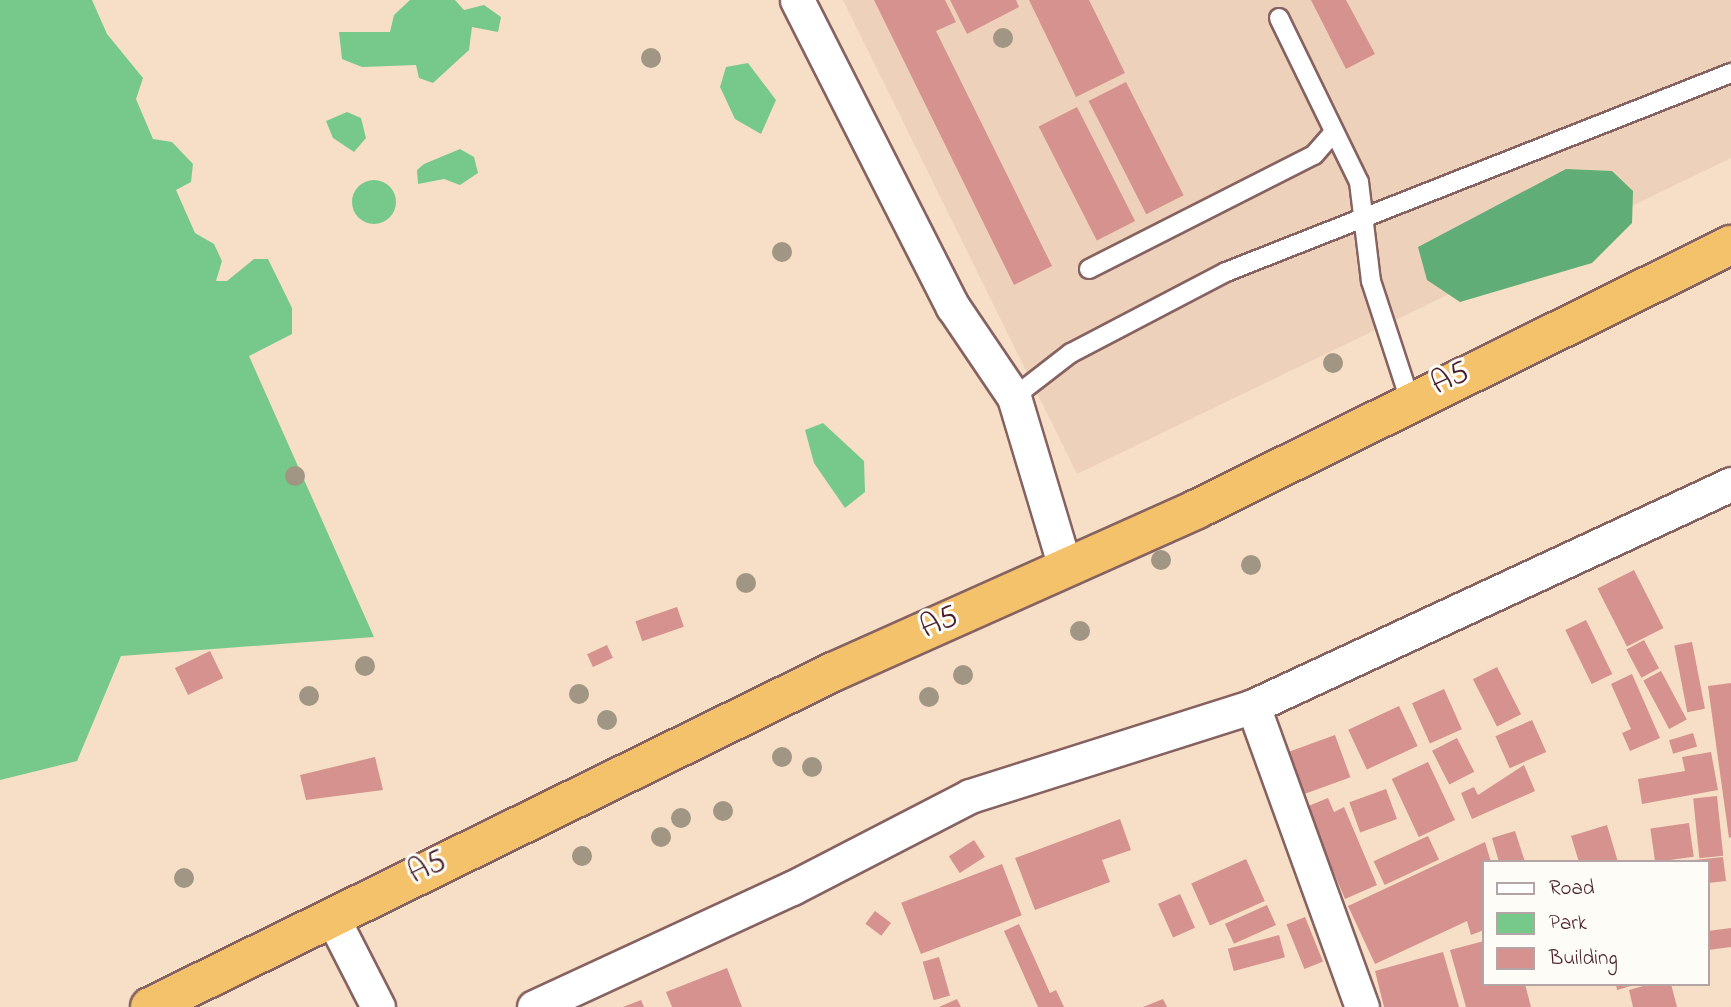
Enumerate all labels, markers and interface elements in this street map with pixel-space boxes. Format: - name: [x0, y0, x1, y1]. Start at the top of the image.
- street label: A5: [1425, 354, 1477, 406]
- street label: A5: [915, 599, 965, 649]
- street label: A5: [402, 843, 454, 895]
- legend: [1482, 860, 1710, 986]
- text: Road: [1549, 874, 1595, 904]
- text: Park: [1549, 909, 1587, 939]
- text: Building: [1549, 944, 1618, 974]

